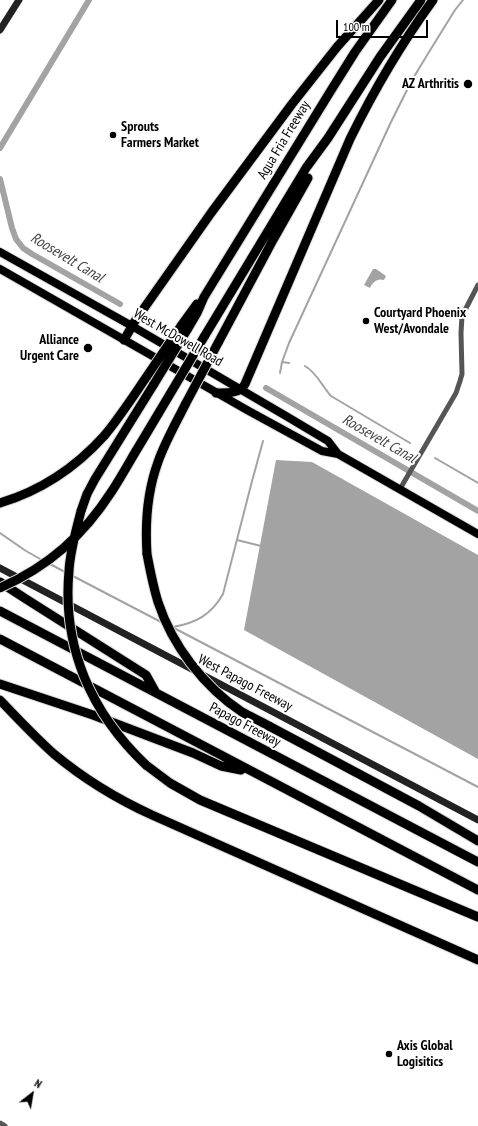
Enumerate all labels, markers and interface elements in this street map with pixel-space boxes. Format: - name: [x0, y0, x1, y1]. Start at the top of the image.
- scale bar: [338, 12, 430, 38]
- text: 100 m: [343, 19, 370, 34]
- place label: AZ Arthritis: [402, 76, 459, 92]
- marker: AZ Arthritis: [462, 78, 474, 90]
- street label: Agua Fria Freeway: [254, 98, 314, 182]
- place label: Sprouts Farmers Market: [121, 119, 199, 152]
- marker: Sprouts Farmers Market: [108, 130, 118, 140]
- water label: Roosevelt Canal: [27, 229, 107, 287]
- place label: Courtyard Phoenix West/Avondale: [374, 305, 466, 338]
- street label: West McDowell Road: [130, 306, 226, 370]
- marker: Courtyard Phoenix West/Avondale: [361, 316, 371, 326]
- place label: Alliance Urgent Care: [20, 332, 79, 364]
- marker: Alliance Urgent Care: [82, 342, 94, 354]
- water label: Roosevelt Canal: [339, 411, 419, 467]
- street label: West Papago Freeway: [195, 651, 295, 715]
- street label: Papago Freeway: [206, 699, 284, 751]
- place label: Axis Global Logisitics: [397, 1038, 453, 1070]
- marker: Axis Global Logisitics: [384, 1049, 394, 1059]
- north arrow: [12, 1074, 52, 1114]
- text: N: [32, 1076, 44, 1091]

